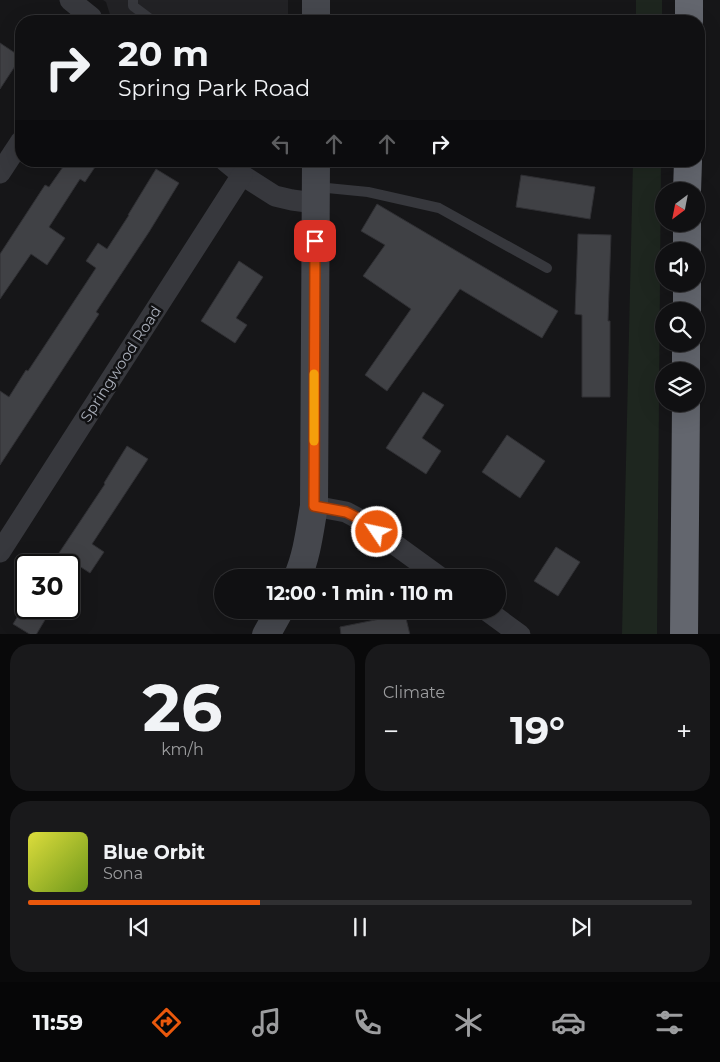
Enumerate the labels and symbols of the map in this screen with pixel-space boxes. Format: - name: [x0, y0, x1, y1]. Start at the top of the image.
- north arrow: [655, 182, 705, 232]
- pin: [294, 220, 336, 262]
- street label: Springwood Road: [76, 302, 165, 425]
- position arrow: [350, 505, 402, 557]
- speed limit sign: 30: [15, 554, 80, 619]

